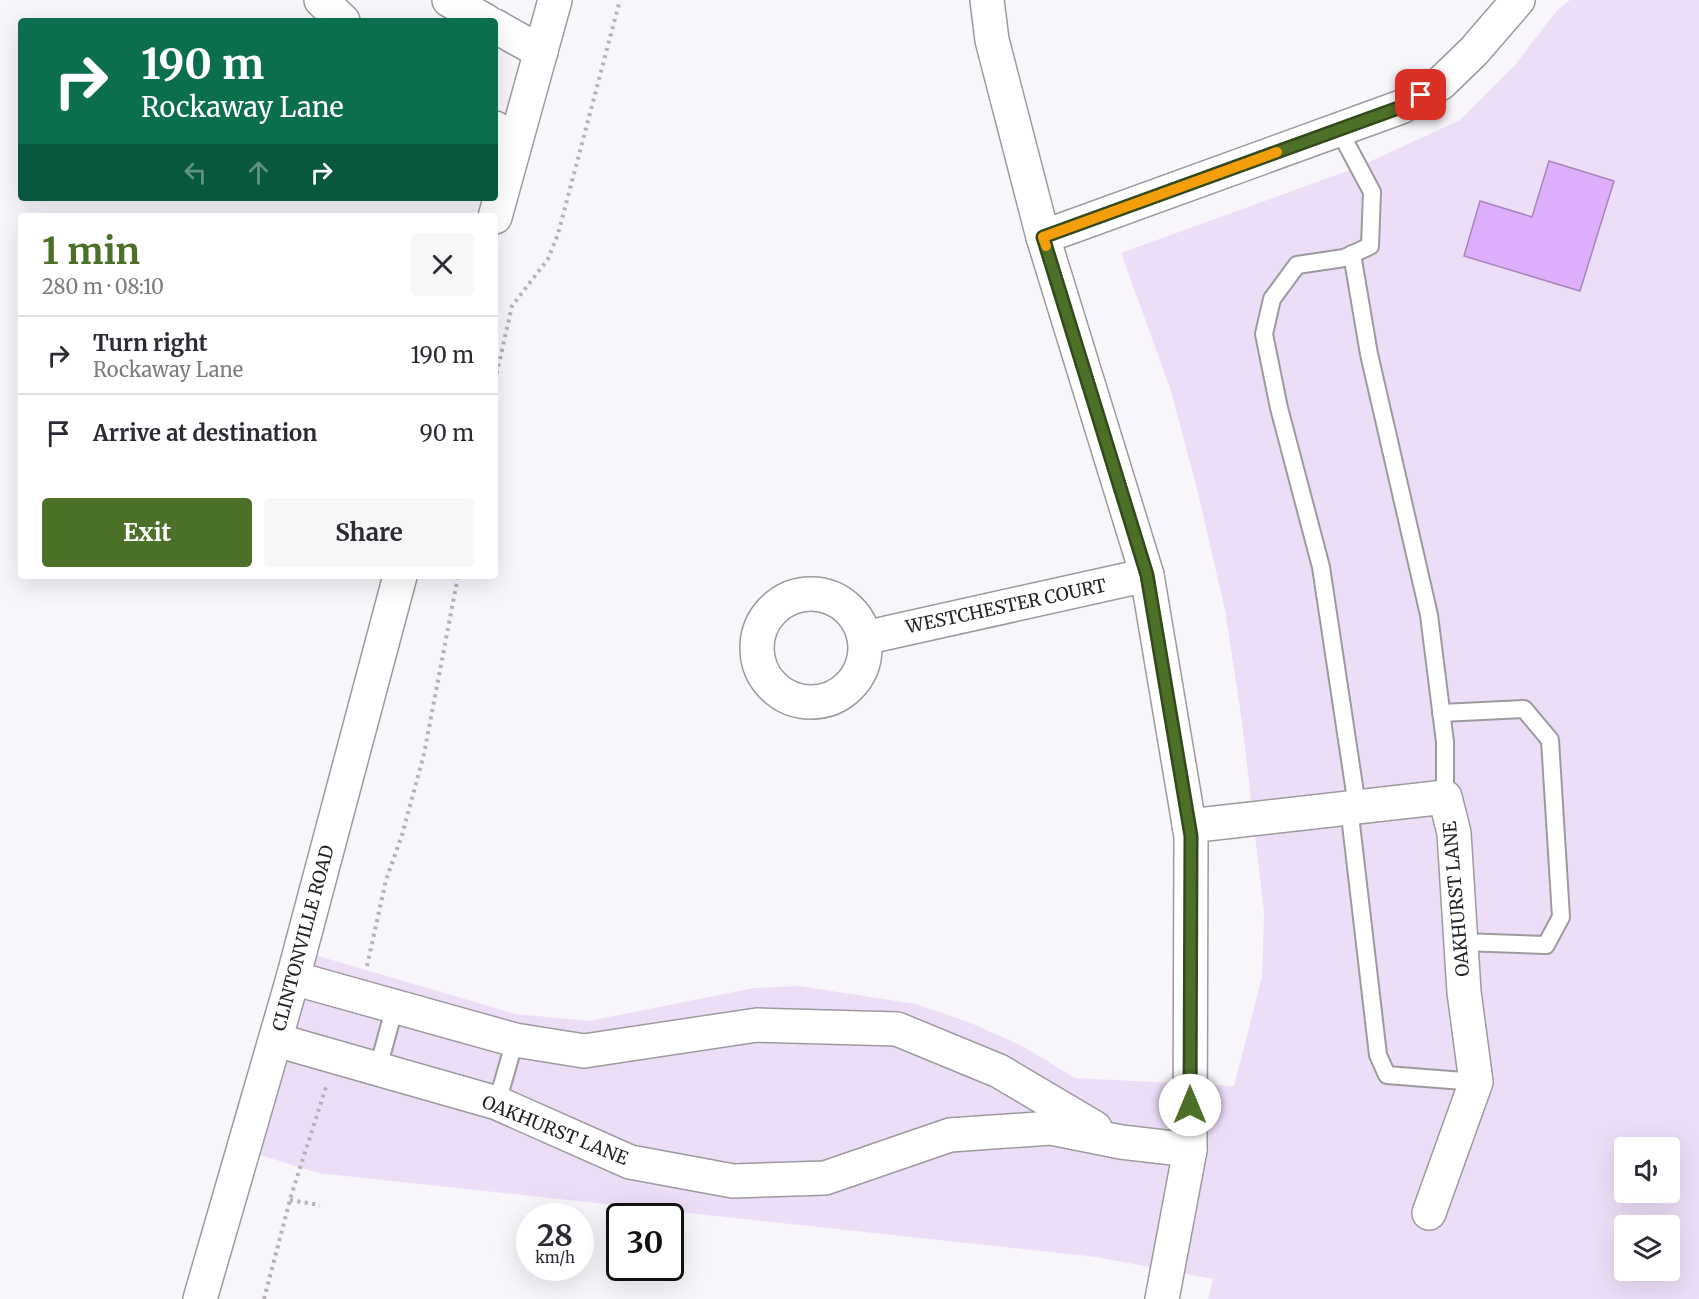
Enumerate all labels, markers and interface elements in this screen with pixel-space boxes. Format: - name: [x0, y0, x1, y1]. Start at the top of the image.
- text: 190 m: [141, 38, 264, 90]
- icon: right: [42, 42, 120, 120]
- pin: [1395, 69, 1446, 120]
- icon: arrive: [1404, 78, 1437, 111]
- text: Rockaway Lane: [141, 90, 344, 124]
- icon: left: [179, 156, 212, 189]
- icon: ahead: [242, 156, 275, 189]
- icon: right: [305, 156, 338, 189]
- text: 1 min: [42, 229, 140, 274]
- button: close: [411, 233, 474, 296]
- text: 280 m · 08:10: [42, 274, 164, 299]
- text: Turn right: [93, 329, 207, 357]
- icon: right: [42, 339, 75, 372]
- text: 190 m: [411, 341, 474, 369]
- text: Rockaway Lane: [93, 357, 243, 382]
- icon: arrive: [42, 417, 75, 450]
- text: Arrive at destination: [93, 419, 317, 447]
- text: 90 m: [419, 419, 474, 447]
- button: Exit: [42, 498, 252, 567]
- button: Share: [264, 498, 474, 567]
- street label: WESTCHESTER COURT: [903, 573, 1109, 639]
- street label: OAKHURST LANE: [1438, 820, 1474, 978]
- street label: CLINTONVILLE ROAD: [267, 843, 339, 1033]
- position arrow: [1158, 1073, 1222, 1137]
- street label: OAKHURST LANE: [479, 1090, 632, 1170]
- map controls: [1614, 1137, 1680, 1281]
- button: sound: [1614, 1137, 1680, 1203]
- speed limit sign: 30: [606, 1203, 684, 1281]
- button: layers: [1614, 1215, 1680, 1281]
- text: 28: [537, 1216, 573, 1254]
- text: km/h: [535, 1248, 575, 1267]

